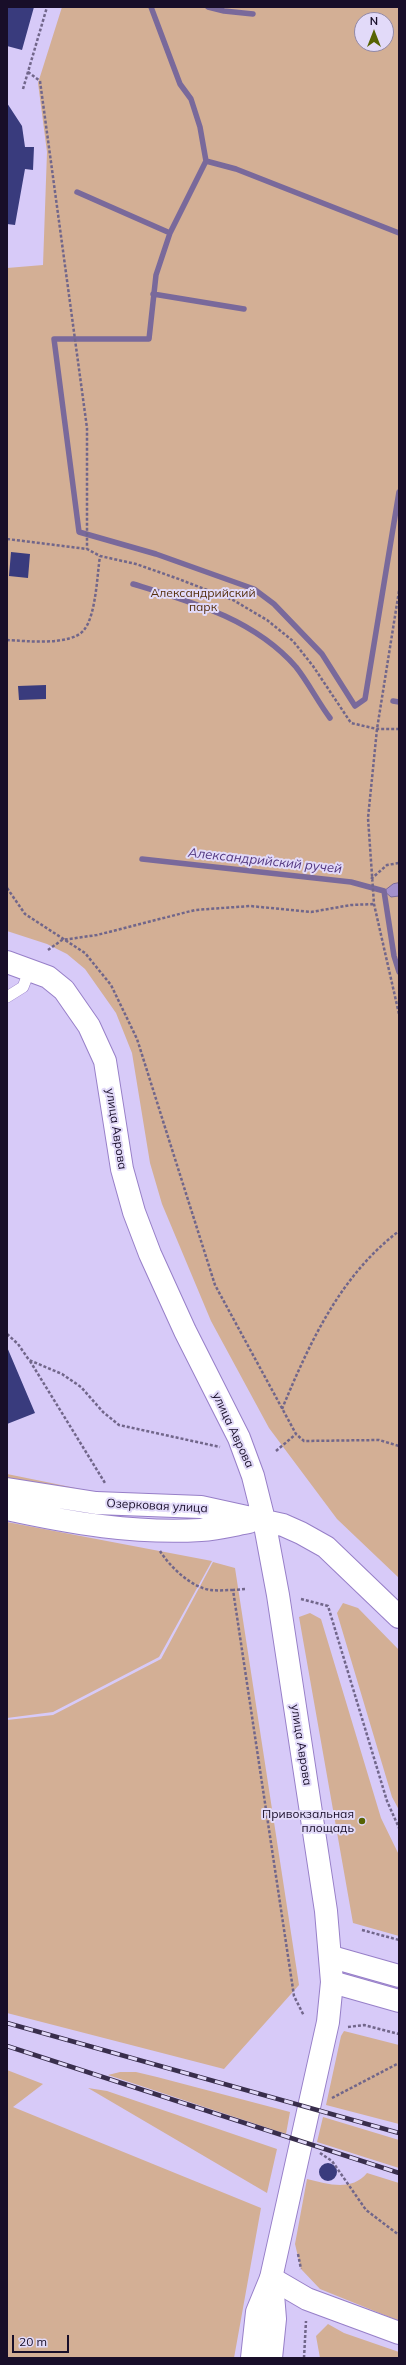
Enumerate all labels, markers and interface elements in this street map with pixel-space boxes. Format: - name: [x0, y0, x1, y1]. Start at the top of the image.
- north arrow: [354, 12, 394, 52]
- text: N: [370, 14, 378, 28]
- park label: Александрийский парк: [150, 586, 256, 614]
- water label: Александрийский ручей: [187, 845, 343, 877]
- street label: улица Аврова: [102, 1087, 130, 1171]
- street label: улица Аврова: [209, 1390, 257, 1470]
- street label: Озерковая улица: [106, 1496, 208, 1516]
- street label: улица Аврова: [287, 1703, 315, 1787]
- place label: Привокзальная площадь: [262, 1807, 354, 1835]
- marker: Привокзальная площадь: [357, 1816, 367, 1826]
- scale bar: [14, 2327, 71, 2353]
- text: 20 m: [19, 2334, 47, 2349]

